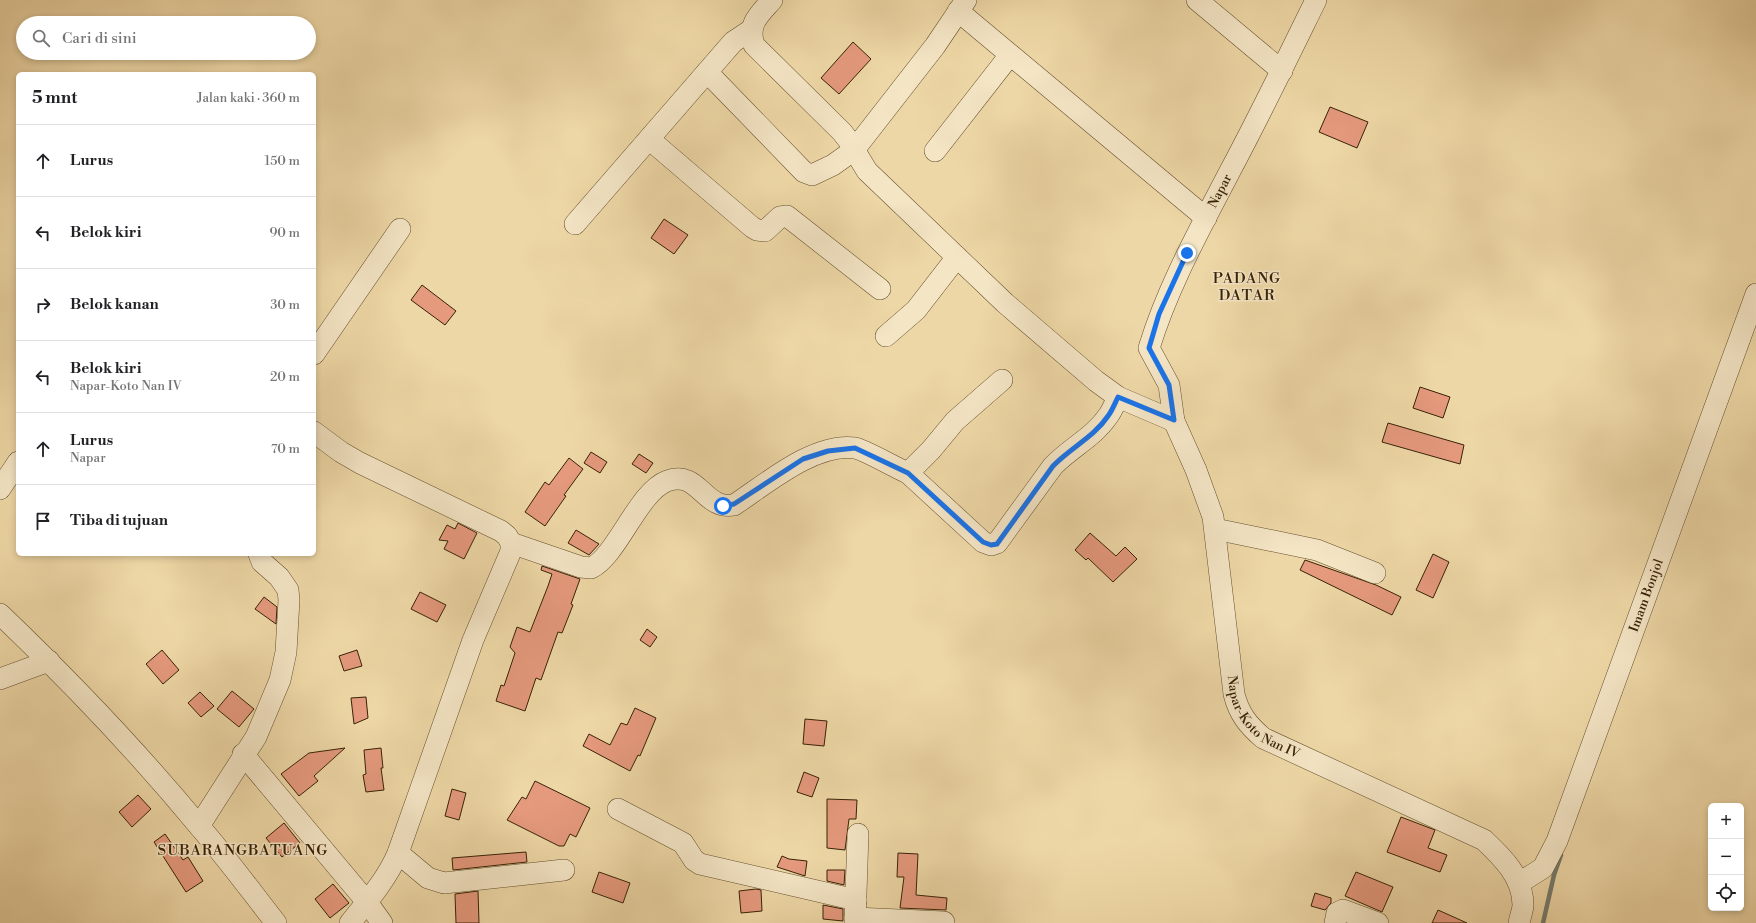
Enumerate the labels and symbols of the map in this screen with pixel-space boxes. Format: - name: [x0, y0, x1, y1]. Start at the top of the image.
- street label: Napar: [1205, 171, 1236, 211]
- route end: [1178, 244, 1196, 262]
- district label: PADANG DATAR: [1213, 269, 1281, 305]
- route start: [714, 497, 732, 515]
- street label: Imam Bonjol: [1626, 557, 1667, 634]
- street label: Napar-Koto Nan IV: [1224, 675, 1303, 762]
- district label: SUBARANGBATUANG: [158, 841, 328, 860]

